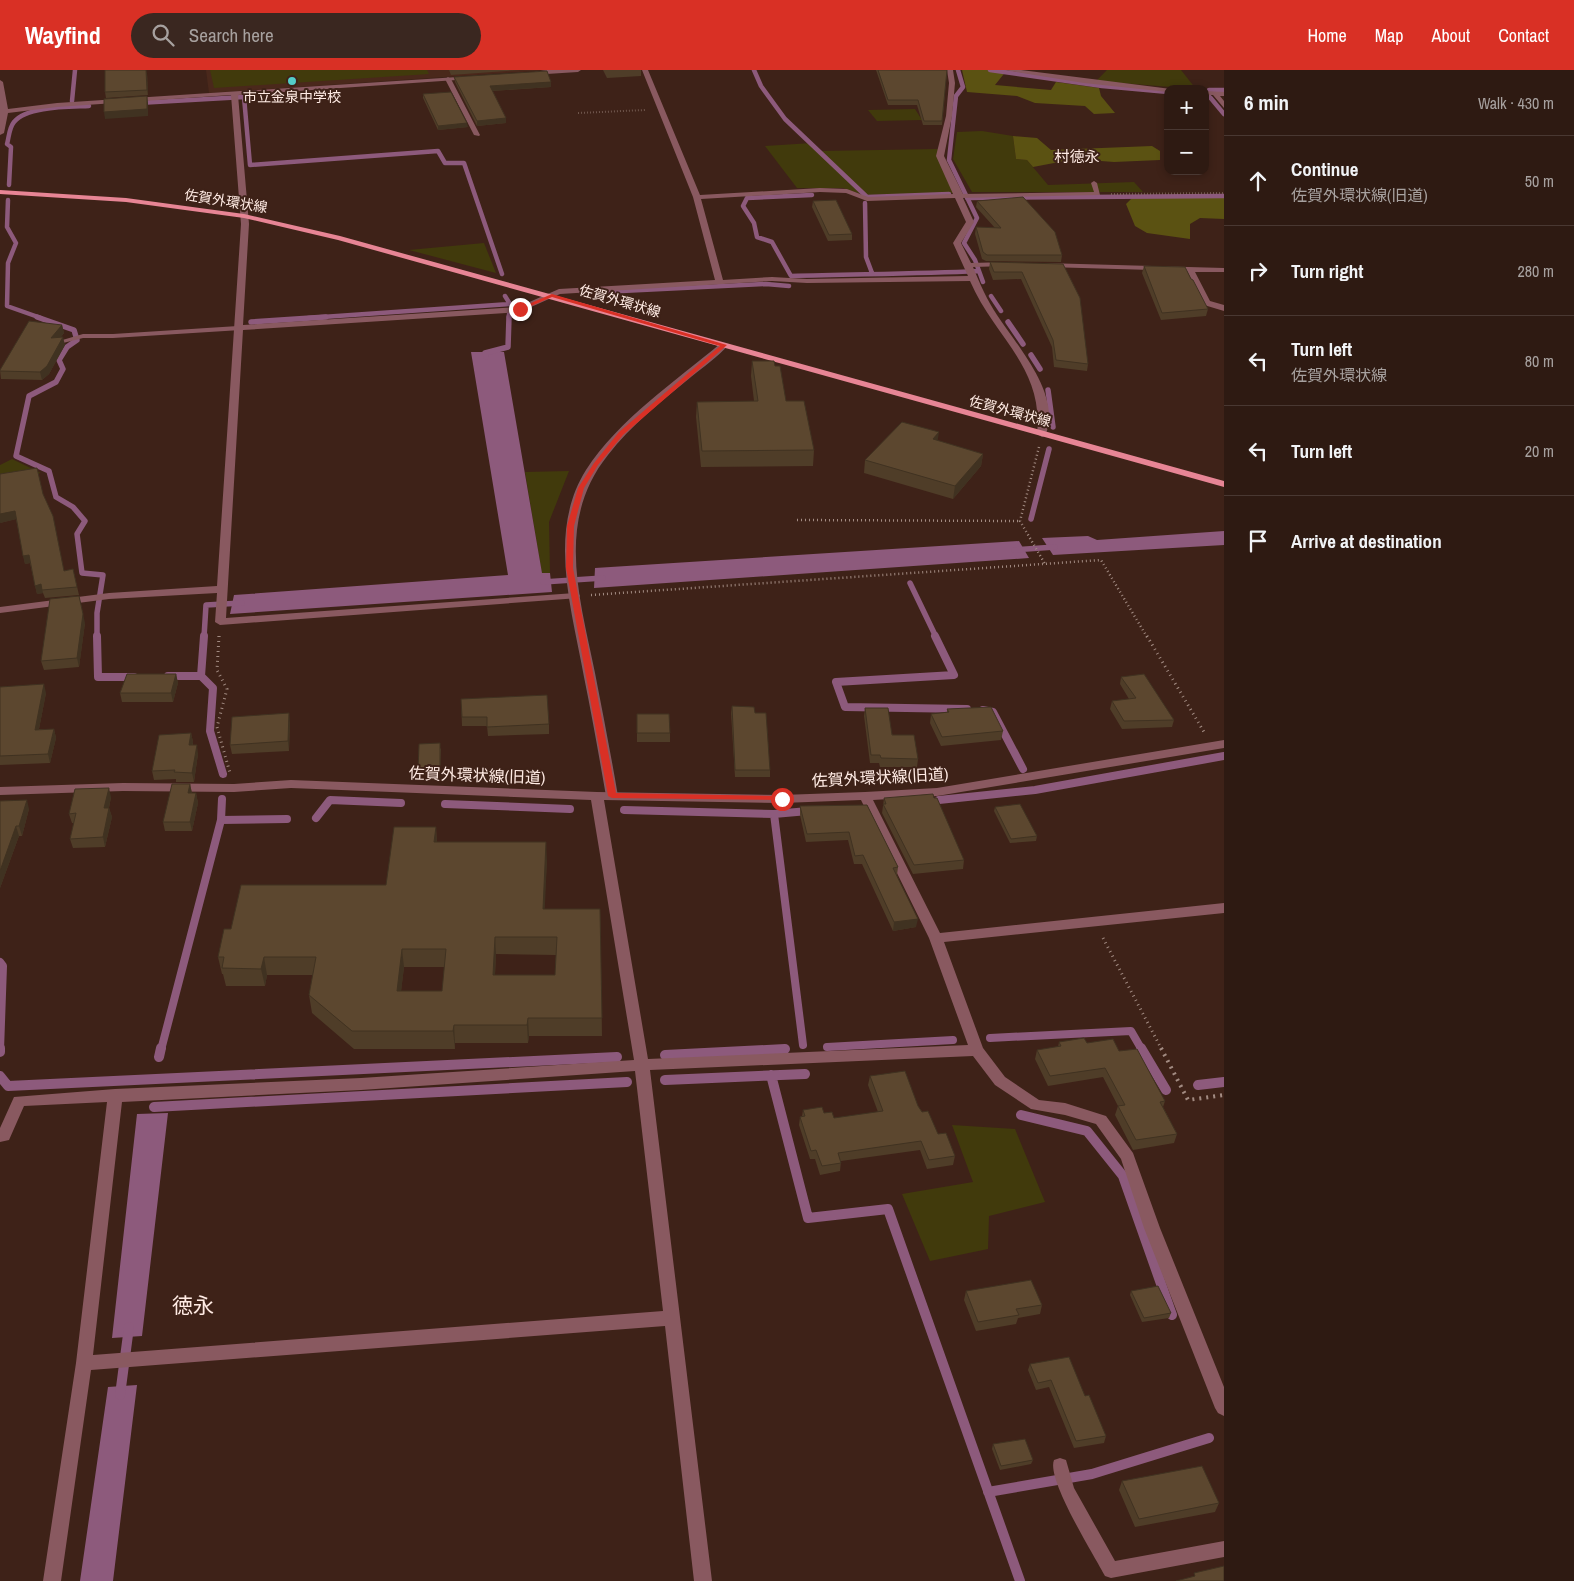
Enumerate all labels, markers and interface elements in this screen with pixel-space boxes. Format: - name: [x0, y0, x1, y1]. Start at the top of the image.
- search box: [131, 13, 481, 58]
- text: Wayfind: [25, 19, 101, 51]
- icon: search: [149, 21, 177, 49]
- text: Search here: [189, 22, 274, 48]
- text: Home: [1307, 23, 1347, 48]
- text: Map: [1375, 23, 1404, 48]
- text: About: [1432, 23, 1470, 48]
- text: Contact: [1498, 23, 1549, 48]
- marker: 市立金泉中学校: [286, 75, 298, 87]
- map controls: [1164, 85, 1209, 175]
- button: +: [1164, 85, 1209, 130]
- place label: 市立金泉中学校: [243, 88, 341, 106]
- text: 6 min: [1244, 88, 1289, 117]
- text: Walk · 430 m: [1478, 92, 1554, 114]
- button: −: [1164, 130, 1209, 175]
- district label: 村徳永: [1054, 146, 1100, 167]
- text: Continue: [1291, 156, 1359, 182]
- icon: ahead: [1244, 167, 1272, 195]
- text: 50 m: [1525, 170, 1554, 192]
- text: 佐賀外環状線(旧道): [1291, 184, 1428, 206]
- street label: 佐賀外環状線: [183, 186, 269, 216]
- icon: right: [1244, 257, 1272, 285]
- text: Turn right: [1291, 258, 1363, 284]
- text: 280 m: [1518, 260, 1554, 282]
- street label: 佐賀外環状線: [577, 281, 663, 321]
- route end: [509, 298, 532, 321]
- text: Turn left: [1291, 336, 1352, 362]
- icon: left: [1244, 347, 1272, 375]
- text: 80 m: [1525, 350, 1554, 372]
- text: 佐賀外環状線: [1291, 364, 1387, 386]
- street label: 佐賀外環状線: [967, 391, 1053, 431]
- icon: left: [1244, 437, 1272, 465]
- text: Turn left: [1291, 438, 1352, 464]
- text: 20 m: [1525, 440, 1554, 462]
- icon: arrive: [1244, 527, 1272, 555]
- text: Arrive at destination: [1291, 528, 1442, 554]
- street label: 佐賀外環状線(旧道): [408, 762, 546, 788]
- street label: 佐賀外環状線(旧道): [811, 762, 949, 792]
- route start: [771, 788, 794, 811]
- district label: 徳永: [172, 1291, 214, 1320]

